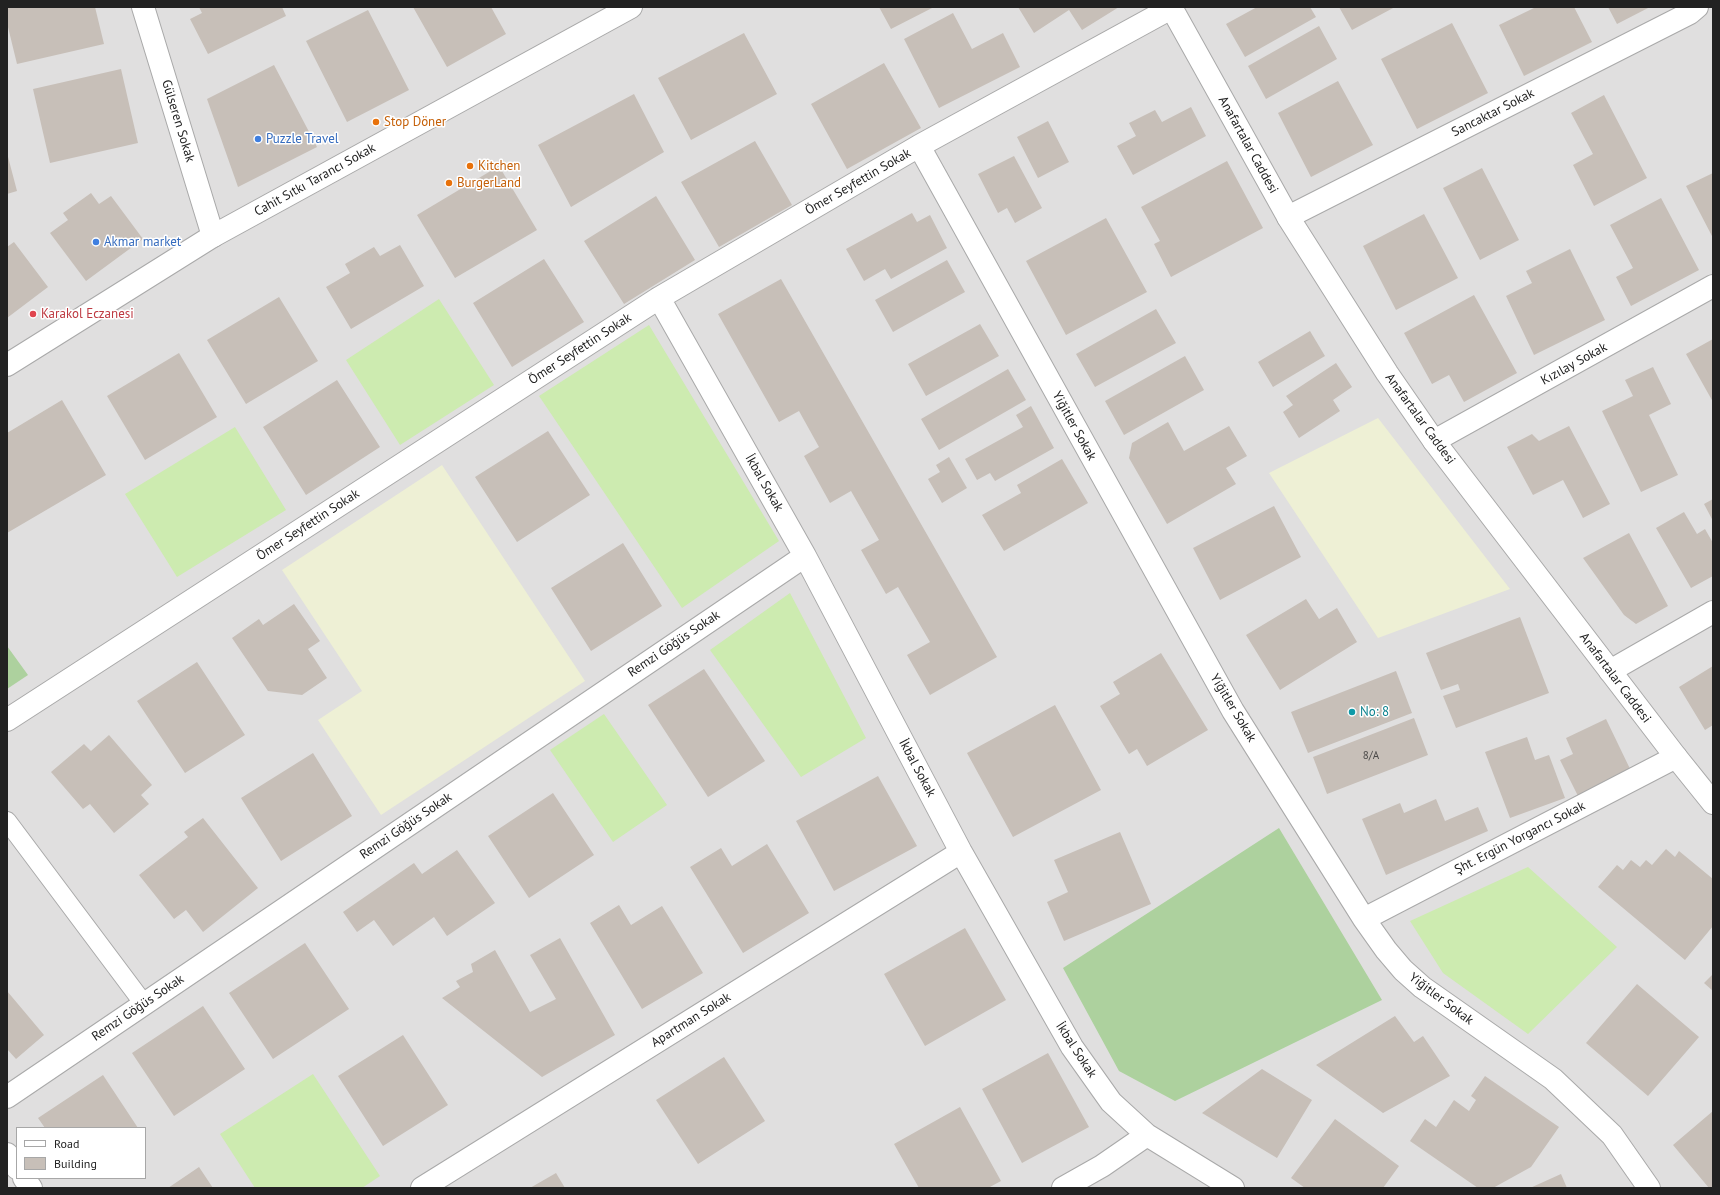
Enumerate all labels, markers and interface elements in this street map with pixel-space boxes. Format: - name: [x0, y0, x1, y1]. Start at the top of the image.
- street label: Gülseren Sokak: [158, 78, 198, 164]
- street label: Sancaktar Sokak: [1449, 86, 1537, 140]
- street label: Anafartalar Caddesi: [1215, 94, 1281, 196]
- place label: Stop Döner: [384, 114, 446, 130]
- marker: Stop Döner: [371, 117, 381, 127]
- place label: Puzzle Travel: [266, 131, 339, 147]
- marker: Puzzle Travel: [253, 134, 263, 144]
- street label: Cahit Sıtkı Tarancı Sokak: [252, 140, 378, 220]
- street label: Ömer Seyfettin Sokak: [802, 145, 914, 219]
- place label: Kitchen: [478, 158, 520, 174]
- marker: Kitchen: [465, 161, 475, 171]
- place label: BurgerLand: [457, 175, 521, 191]
- marker: BurgerLand: [444, 178, 454, 188]
- place label: Akmar market: [104, 234, 181, 250]
- marker: Akmar market: [91, 237, 101, 247]
- place label: Karakol Eczanesi: [41, 306, 134, 322]
- marker: Karakol Eczanesi: [28, 309, 38, 319]
- street label: Ömer Seyfettin Sokak: [526, 310, 634, 388]
- street label: Kızılay Sokak: [1538, 339, 1610, 389]
- street label: Anafartalar Caddesi: [1382, 370, 1458, 468]
- street label: Yiğitler Sokak: [1049, 389, 1099, 463]
- street label: İkbal Sokak: [741, 452, 787, 514]
- street label: Ömer Seyfettin Sokak: [254, 486, 362, 564]
- street label: Remzi Göğüs Sokak: [625, 607, 723, 681]
- street label: Anafartalar Caddesi: [1576, 630, 1654, 726]
- street label: Yiğitler Sokak: [1207, 671, 1259, 745]
- place label: No: 8: [1360, 704, 1389, 720]
- marker: No: 8: [1347, 707, 1357, 717]
- street label: İkbal Sokak: [895, 736, 939, 800]
- house number: 8/A: [1363, 749, 1379, 763]
- street label: Remzi Göğüs Sokak: [357, 789, 455, 863]
- street label: Şht. Ergün Yorgancı Sokak: [1452, 798, 1588, 878]
- street label: Yiğitler Sokak: [1406, 970, 1476, 1028]
- street label: Remzi Göğüs Sokak: [89, 971, 187, 1045]
- street label: Apartman Sokak: [648, 989, 734, 1051]
- street label: İkbal Sokak: [1052, 1019, 1100, 1081]
- legend: [16, 1127, 146, 1179]
- text: Road: [54, 1136, 79, 1151]
- text: Building: [54, 1156, 97, 1171]

